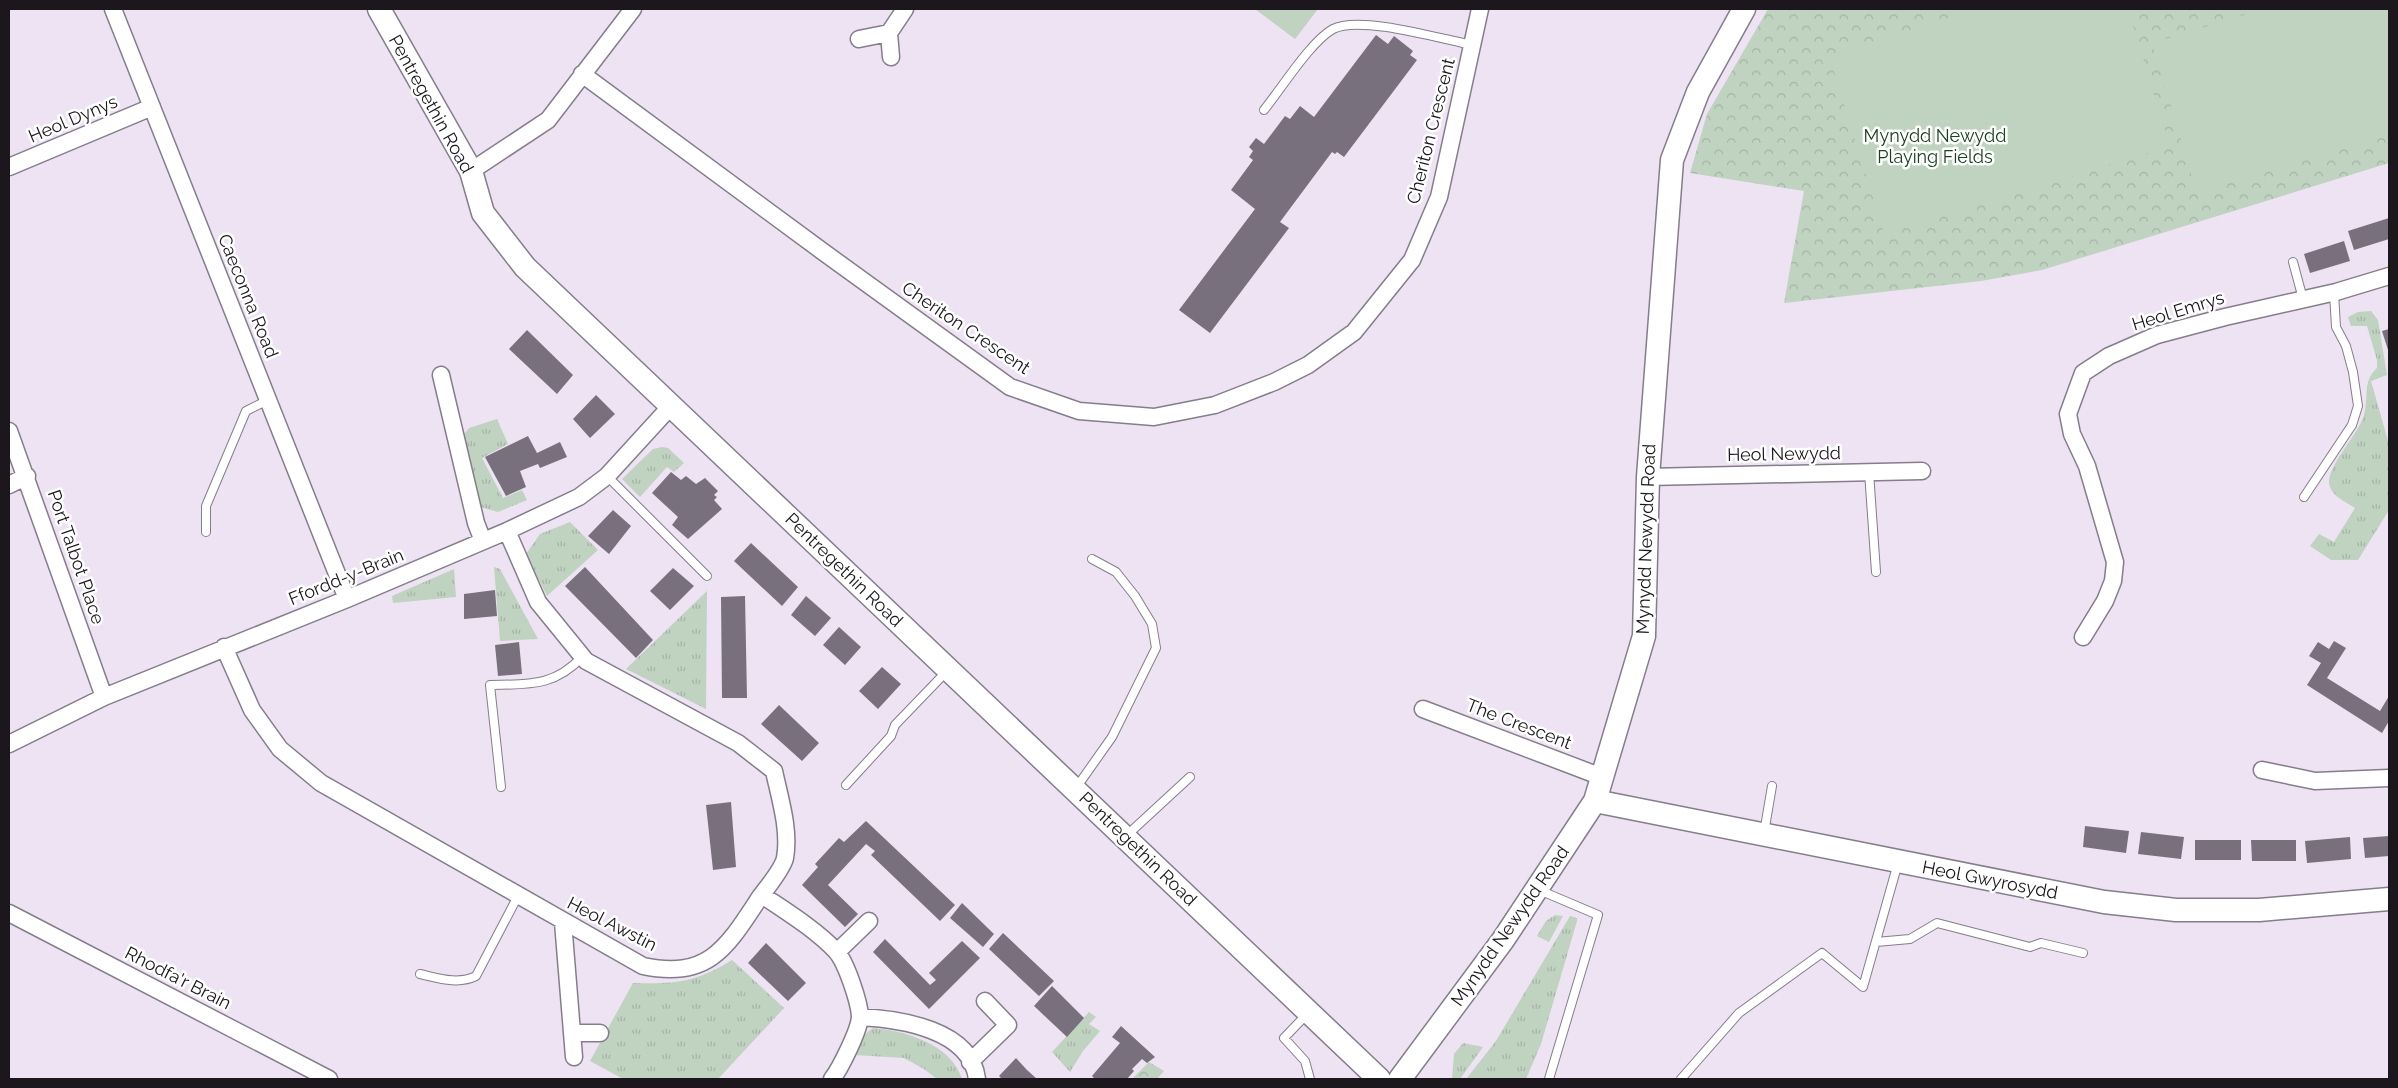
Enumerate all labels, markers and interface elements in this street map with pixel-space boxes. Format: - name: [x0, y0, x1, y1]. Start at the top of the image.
- street label: Pentregethin Road: [385, 31, 478, 177]
- street label: Cheriton Crescent: [1402, 56, 1459, 206]
- street label: Heol Dynys: [25, 90, 121, 147]
- park label: Mynydd Newydd Playing Fields: [1864, 125, 2006, 167]
- street label: Caeconna Road: [214, 231, 283, 361]
- street label: Cheriton Crescent: [898, 277, 1034, 378]
- street label: Heol Emrys: [2129, 286, 2227, 334]
- street label: Heol Newydd: [1727, 442, 1841, 465]
- street label: Mynydd Newydd Road: [1632, 443, 1659, 635]
- street label: Port Talbot Place: [44, 487, 109, 627]
- street label: Pentregethin Road: [781, 508, 907, 631]
- street label: Ffordd-y-Brain: [285, 544, 406, 609]
- street label: The Crescent: [1464, 694, 1575, 753]
- street label: Pentregethin Road: [1075, 787, 1201, 910]
- street label: Mynydd Newydd Road: [1446, 842, 1573, 1010]
- street label: Heol Gwyrosydd: [1921, 856, 2060, 903]
- street label: Heol Awstin: [564, 892, 661, 955]
- street label: Rhodfa'r Brain: [122, 942, 235, 1013]

